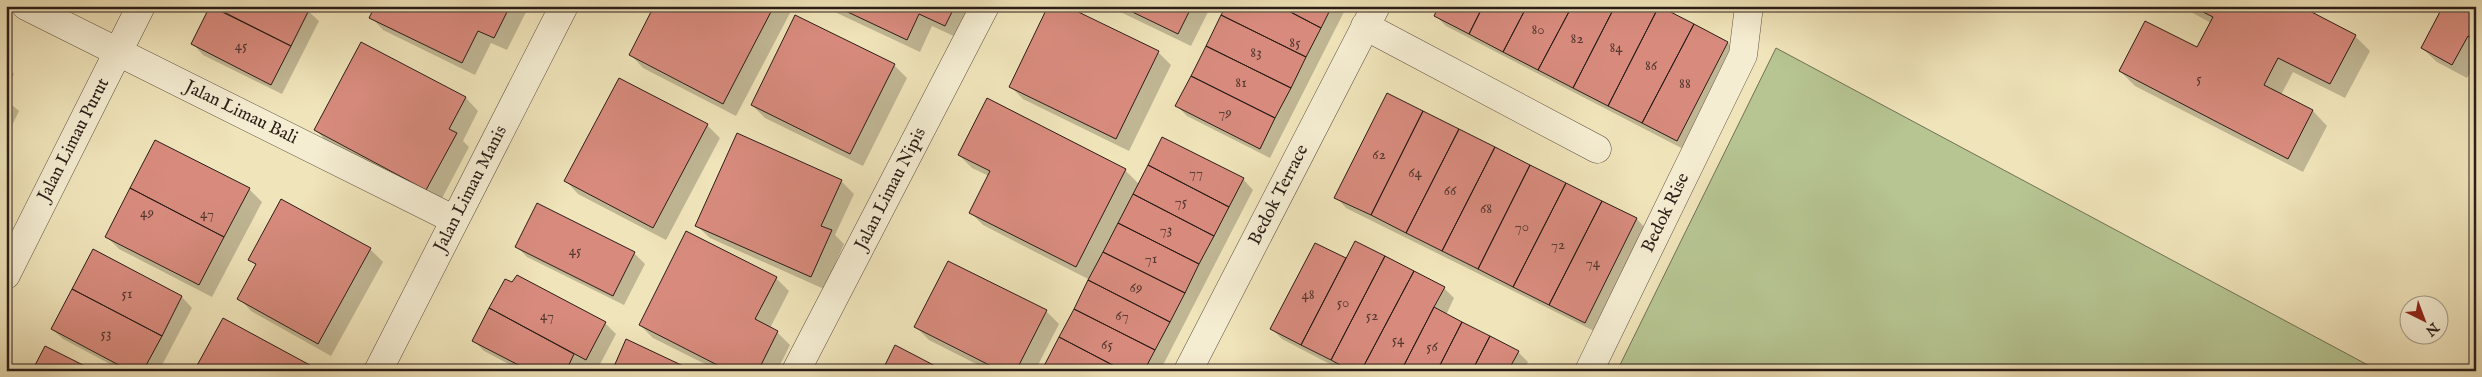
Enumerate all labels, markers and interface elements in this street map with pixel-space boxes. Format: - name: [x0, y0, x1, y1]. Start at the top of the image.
- house number: 80: [1531, 20, 1545, 39]
- house number: 82: [1571, 29, 1583, 48]
- house number: 85: [1289, 33, 1301, 52]
- house number: 45: [235, 36, 248, 55]
- house number: 84: [1609, 38, 1623, 57]
- house number: 83: [1250, 43, 1262, 62]
- house number: 86: [1645, 56, 1658, 75]
- house number: 5: [2196, 69, 2202, 88]
- house number: 81: [1235, 73, 1247, 92]
- street label: Jalan Limau Purut: [32, 74, 115, 207]
- house number: 88: [1679, 74, 1691, 93]
- street label: Jalan Limau Bali: [179, 75, 301, 150]
- house number: 79: [1218, 103, 1232, 122]
- street label: Jalan Limau Manis: [428, 122, 513, 258]
- street label: Jalan Limau Nipis: [849, 124, 932, 256]
- street label: Bedok Terrace: [1244, 141, 1314, 249]
- house number: 62: [1372, 145, 1386, 164]
- house number: 77: [1189, 163, 1203, 182]
- house number: 64: [1408, 163, 1422, 182]
- street label: Bedok Rise: [1637, 169, 1695, 257]
- house number: 66: [1444, 181, 1457, 200]
- house number: 75: [1175, 192, 1188, 211]
- house number: 68: [1480, 199, 1492, 218]
- house number: 49: [140, 203, 154, 222]
- house number: 47: [200, 204, 214, 223]
- house number: 70: [1515, 217, 1529, 236]
- house number: 73: [1160, 220, 1172, 239]
- house number: 72: [1551, 235, 1565, 254]
- house number: 45: [569, 241, 582, 260]
- house number: 71: [1145, 249, 1157, 268]
- house number: 74: [1586, 253, 1601, 272]
- house number: 69: [1130, 278, 1142, 297]
- house number: 51: [121, 284, 133, 303]
- house number: 48: [1301, 285, 1315, 304]
- house number: 50: [1337, 293, 1349, 312]
- north arrow: [2400, 294, 2450, 344]
- house number: 47: [540, 306, 554, 325]
- house number: 67: [1115, 306, 1129, 325]
- house number: 52: [1366, 306, 1378, 325]
- text: N: [2422, 318, 2443, 340]
- house number: 53: [100, 324, 112, 343]
- house number: 54: [1392, 330, 1405, 349]
- house number: 65: [1101, 335, 1113, 354]
- house number: 56: [1426, 337, 1439, 356]

